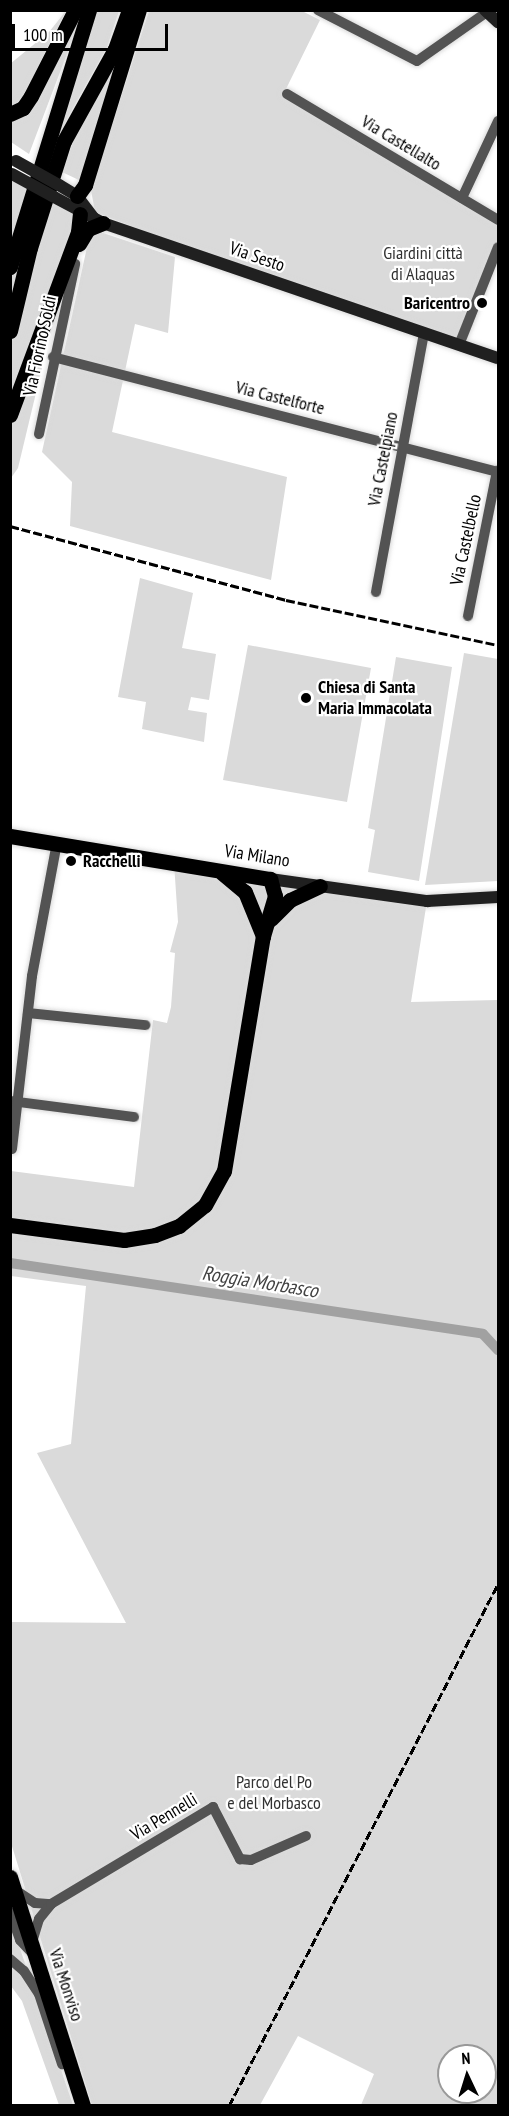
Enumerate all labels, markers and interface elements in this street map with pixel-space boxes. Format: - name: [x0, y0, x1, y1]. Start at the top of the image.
- scale bar: [15, 12, 171, 50]
- text: 100 m: [23, 23, 63, 46]
- street label: Via Castellalto: [357, 111, 445, 175]
- street label: Via Sesto: [227, 237, 287, 277]
- park label: Giardini città di Alaquas: [383, 243, 463, 286]
- place label: Baricentro: [404, 292, 470, 314]
- street label: Via Fiorino Soldi: [19, 294, 61, 398]
- marker: Baricentro: [475, 296, 489, 310]
- street label: Via Castelforte: [233, 377, 327, 419]
- street label: Via Castelpiano: [363, 410, 403, 508]
- street label: Via Castelbello: [446, 493, 486, 587]
- place label: Chiesa di Santa Maria Immacolata: [318, 677, 432, 720]
- marker: Chiesa di Santa Maria Immacolata: [299, 691, 313, 705]
- street label: Via Milano: [223, 840, 291, 872]
- place label: Racchelli: [83, 850, 140, 872]
- marker: Racchelli: [64, 854, 78, 868]
- water label: Roggia Morbasco: [200, 1261, 320, 1303]
- park label: Parco del Po e del Morbasco: [227, 1772, 321, 1814]
- street label: Via Pennelli: [127, 1789, 201, 1845]
- street label: Via Monviso: [44, 1946, 88, 2024]
- north arrow: [437, 2044, 497, 2104]
- text: N: [461, 2048, 471, 2068]

